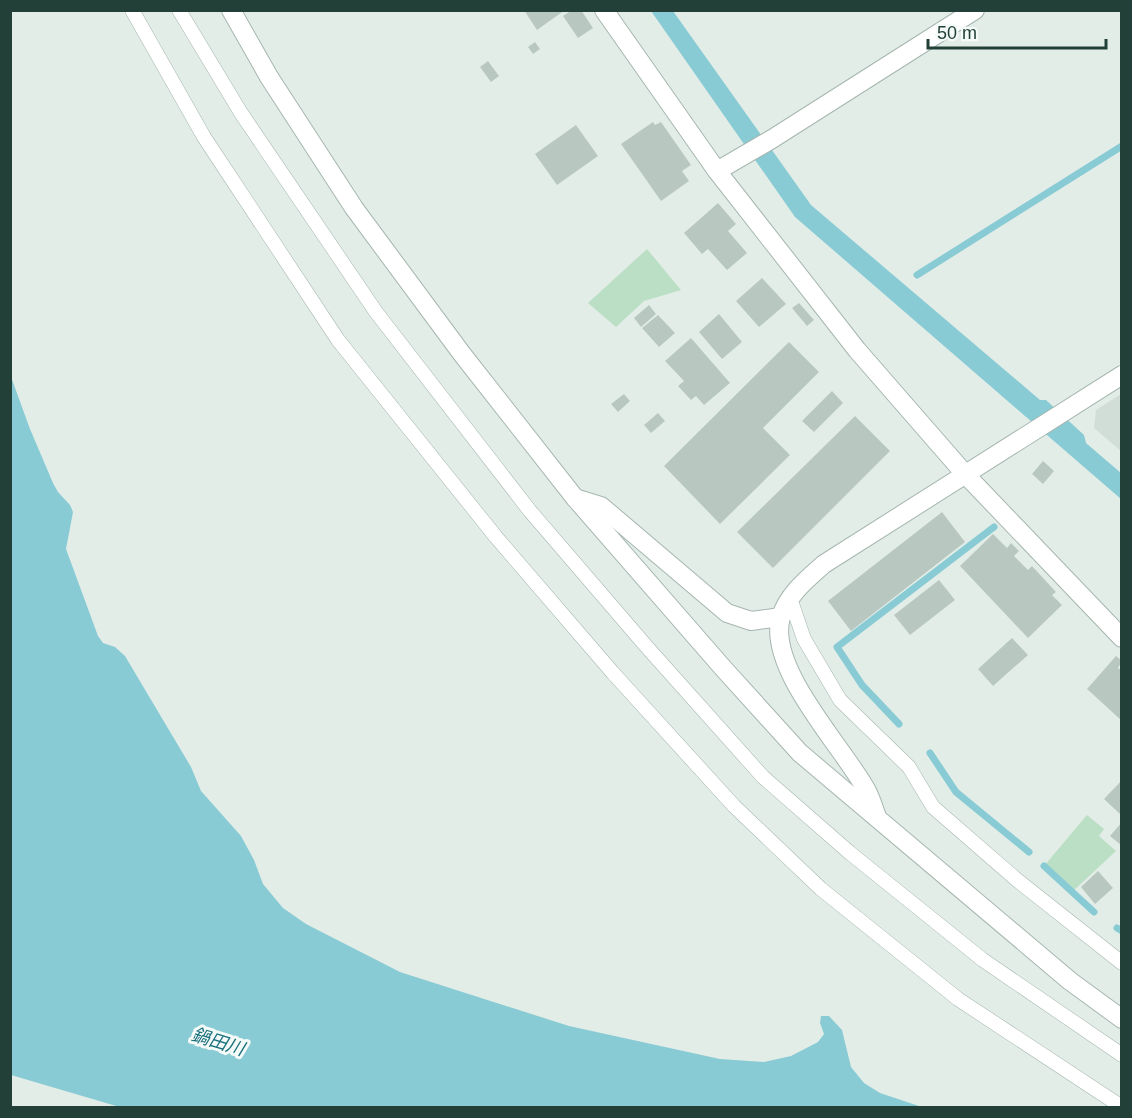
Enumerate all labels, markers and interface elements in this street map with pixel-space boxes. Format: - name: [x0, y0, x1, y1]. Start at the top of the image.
- scale bar: [928, 12, 1106, 50]
- text: 50 m: [937, 23, 977, 43]
- water label: 鍋田川: [189, 1025, 249, 1060]

